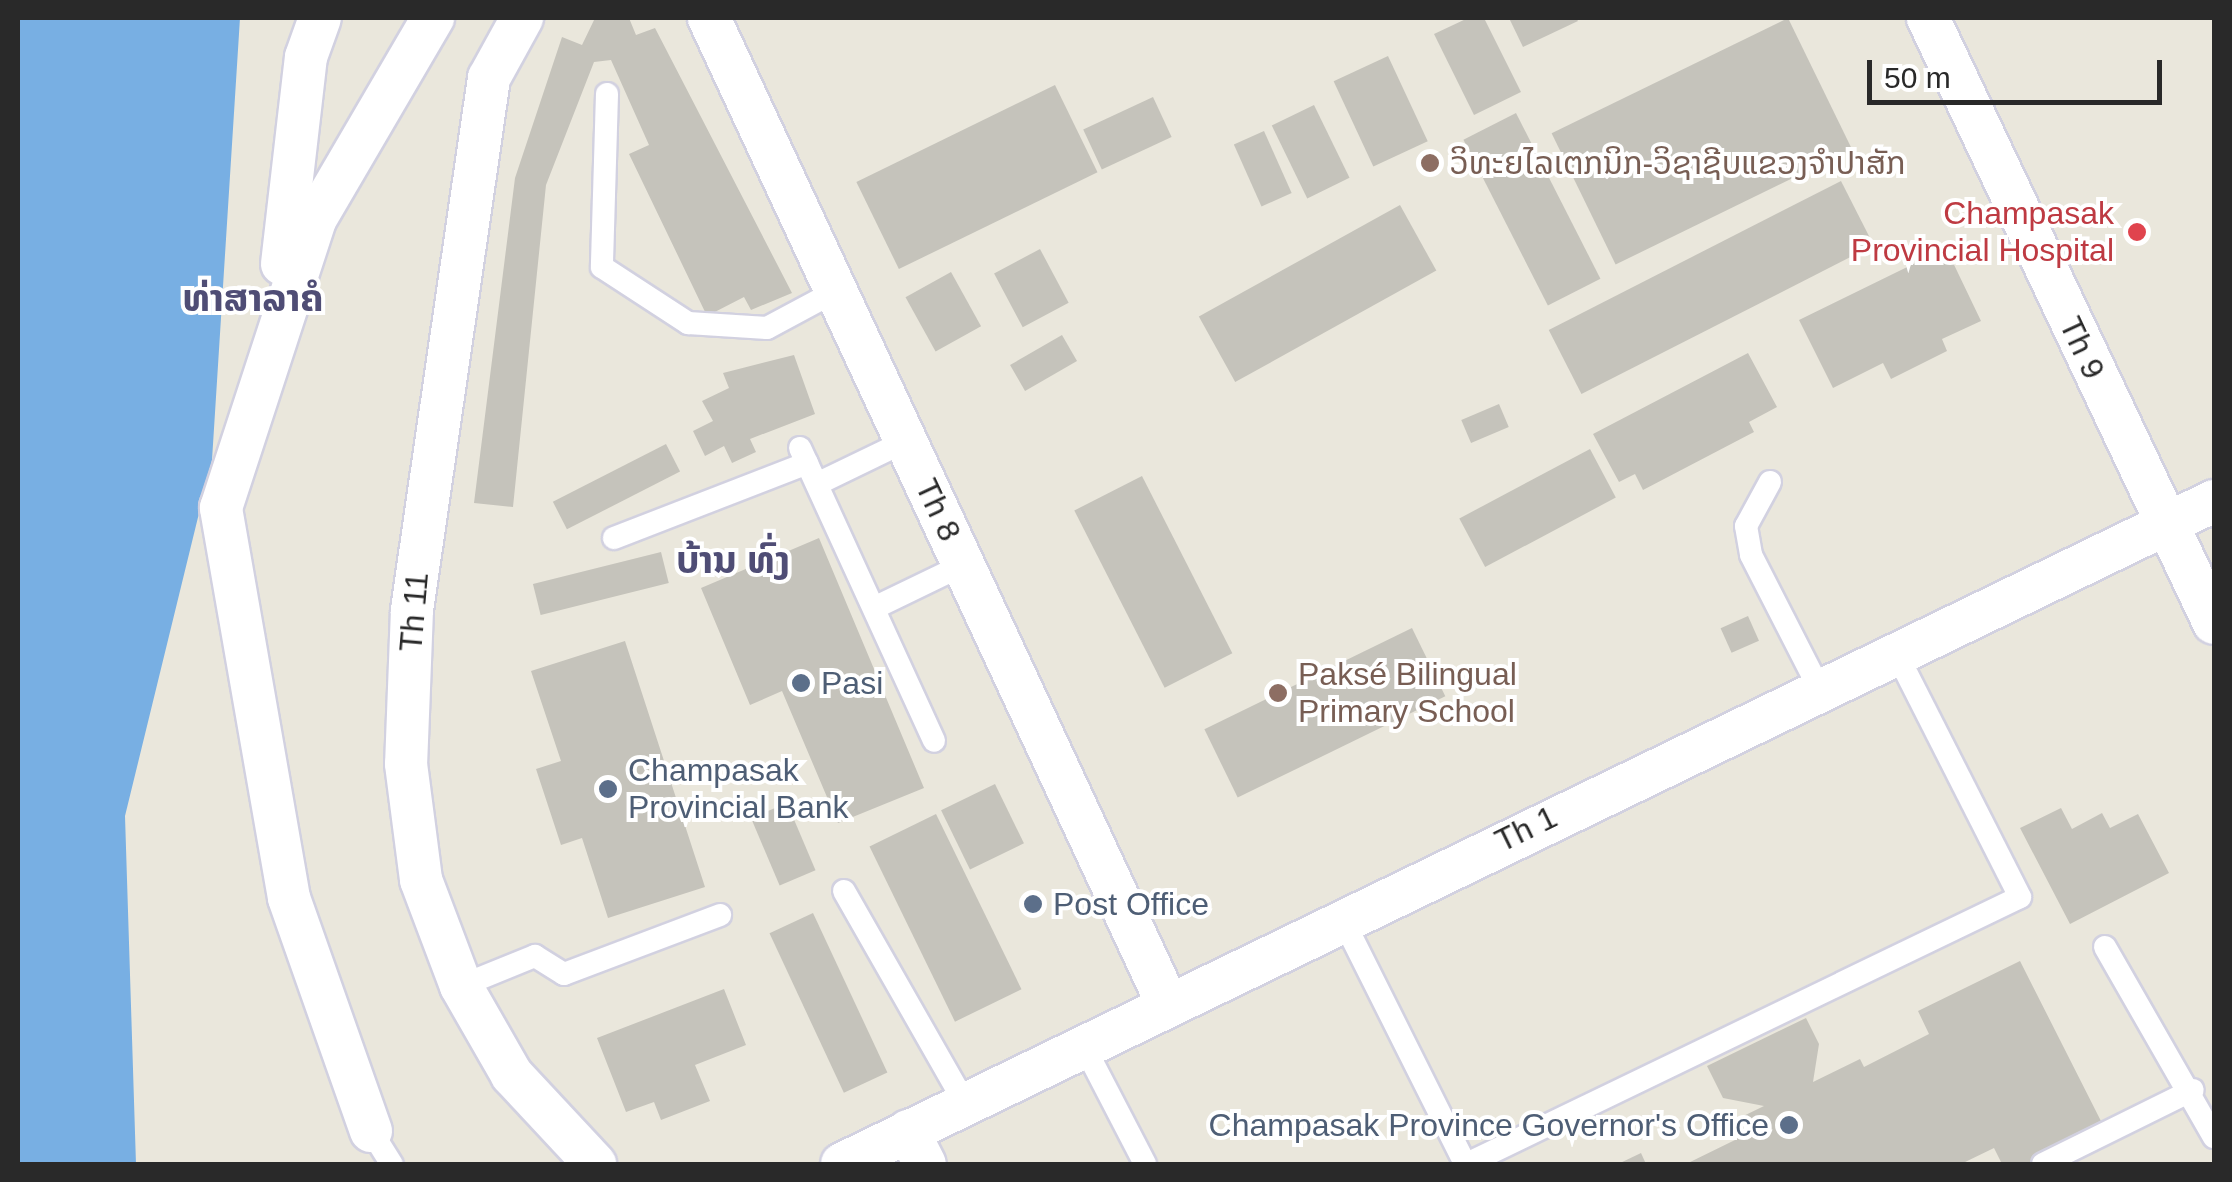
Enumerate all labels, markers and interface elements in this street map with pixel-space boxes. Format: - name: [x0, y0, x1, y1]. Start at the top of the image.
- scale bar: [1872, 40, 2167, 102]
- text: 50 m: [1884, 61, 1951, 94]
- place label: ວິທະຍໄລເຕກນິກ-ວິຊາຊີບແຂວງຈໍາປາສັກ: [1450, 144, 1906, 182]
- marker: ວິທະຍໄລເຕກນິກ-ວິຊາຊີບແຂວງຈໍາປາສັກ: [1419, 152, 1441, 174]
- place label: Champasak Provincial Hospital: [1851, 195, 2114, 270]
- marker: Champasak Provincial Hospital: [2124, 219, 2150, 245]
- district label: ທ່າສາລາຄໍ: [183, 276, 323, 322]
- street label: Th 9: [2051, 311, 2113, 385]
- street label: Th 8: [907, 473, 969, 547]
- district label: ບ້ານ ທົ່ງ: [676, 538, 790, 584]
- street label: Th 11: [391, 571, 437, 653]
- place label: Paksé Bilingual Primary School: [1298, 656, 1517, 731]
- place label: Pasi: [821, 664, 883, 702]
- marker: Pasi: [790, 672, 812, 694]
- marker: Paksé Bilingual Primary School: [1267, 682, 1289, 704]
- place label: Champasak Provincial Bank: [628, 752, 849, 827]
- marker: Champasak Provincial Bank: [597, 778, 619, 800]
- street label: Th 1: [1489, 798, 1563, 860]
- place label: Post Office: [1053, 885, 1209, 923]
- marker: Post Office: [1022, 893, 1044, 915]
- place label: Champasak Province Governor's Office: [1209, 1106, 1769, 1144]
- marker: Champasak Province Governor's Office: [1778, 1114, 1800, 1136]

